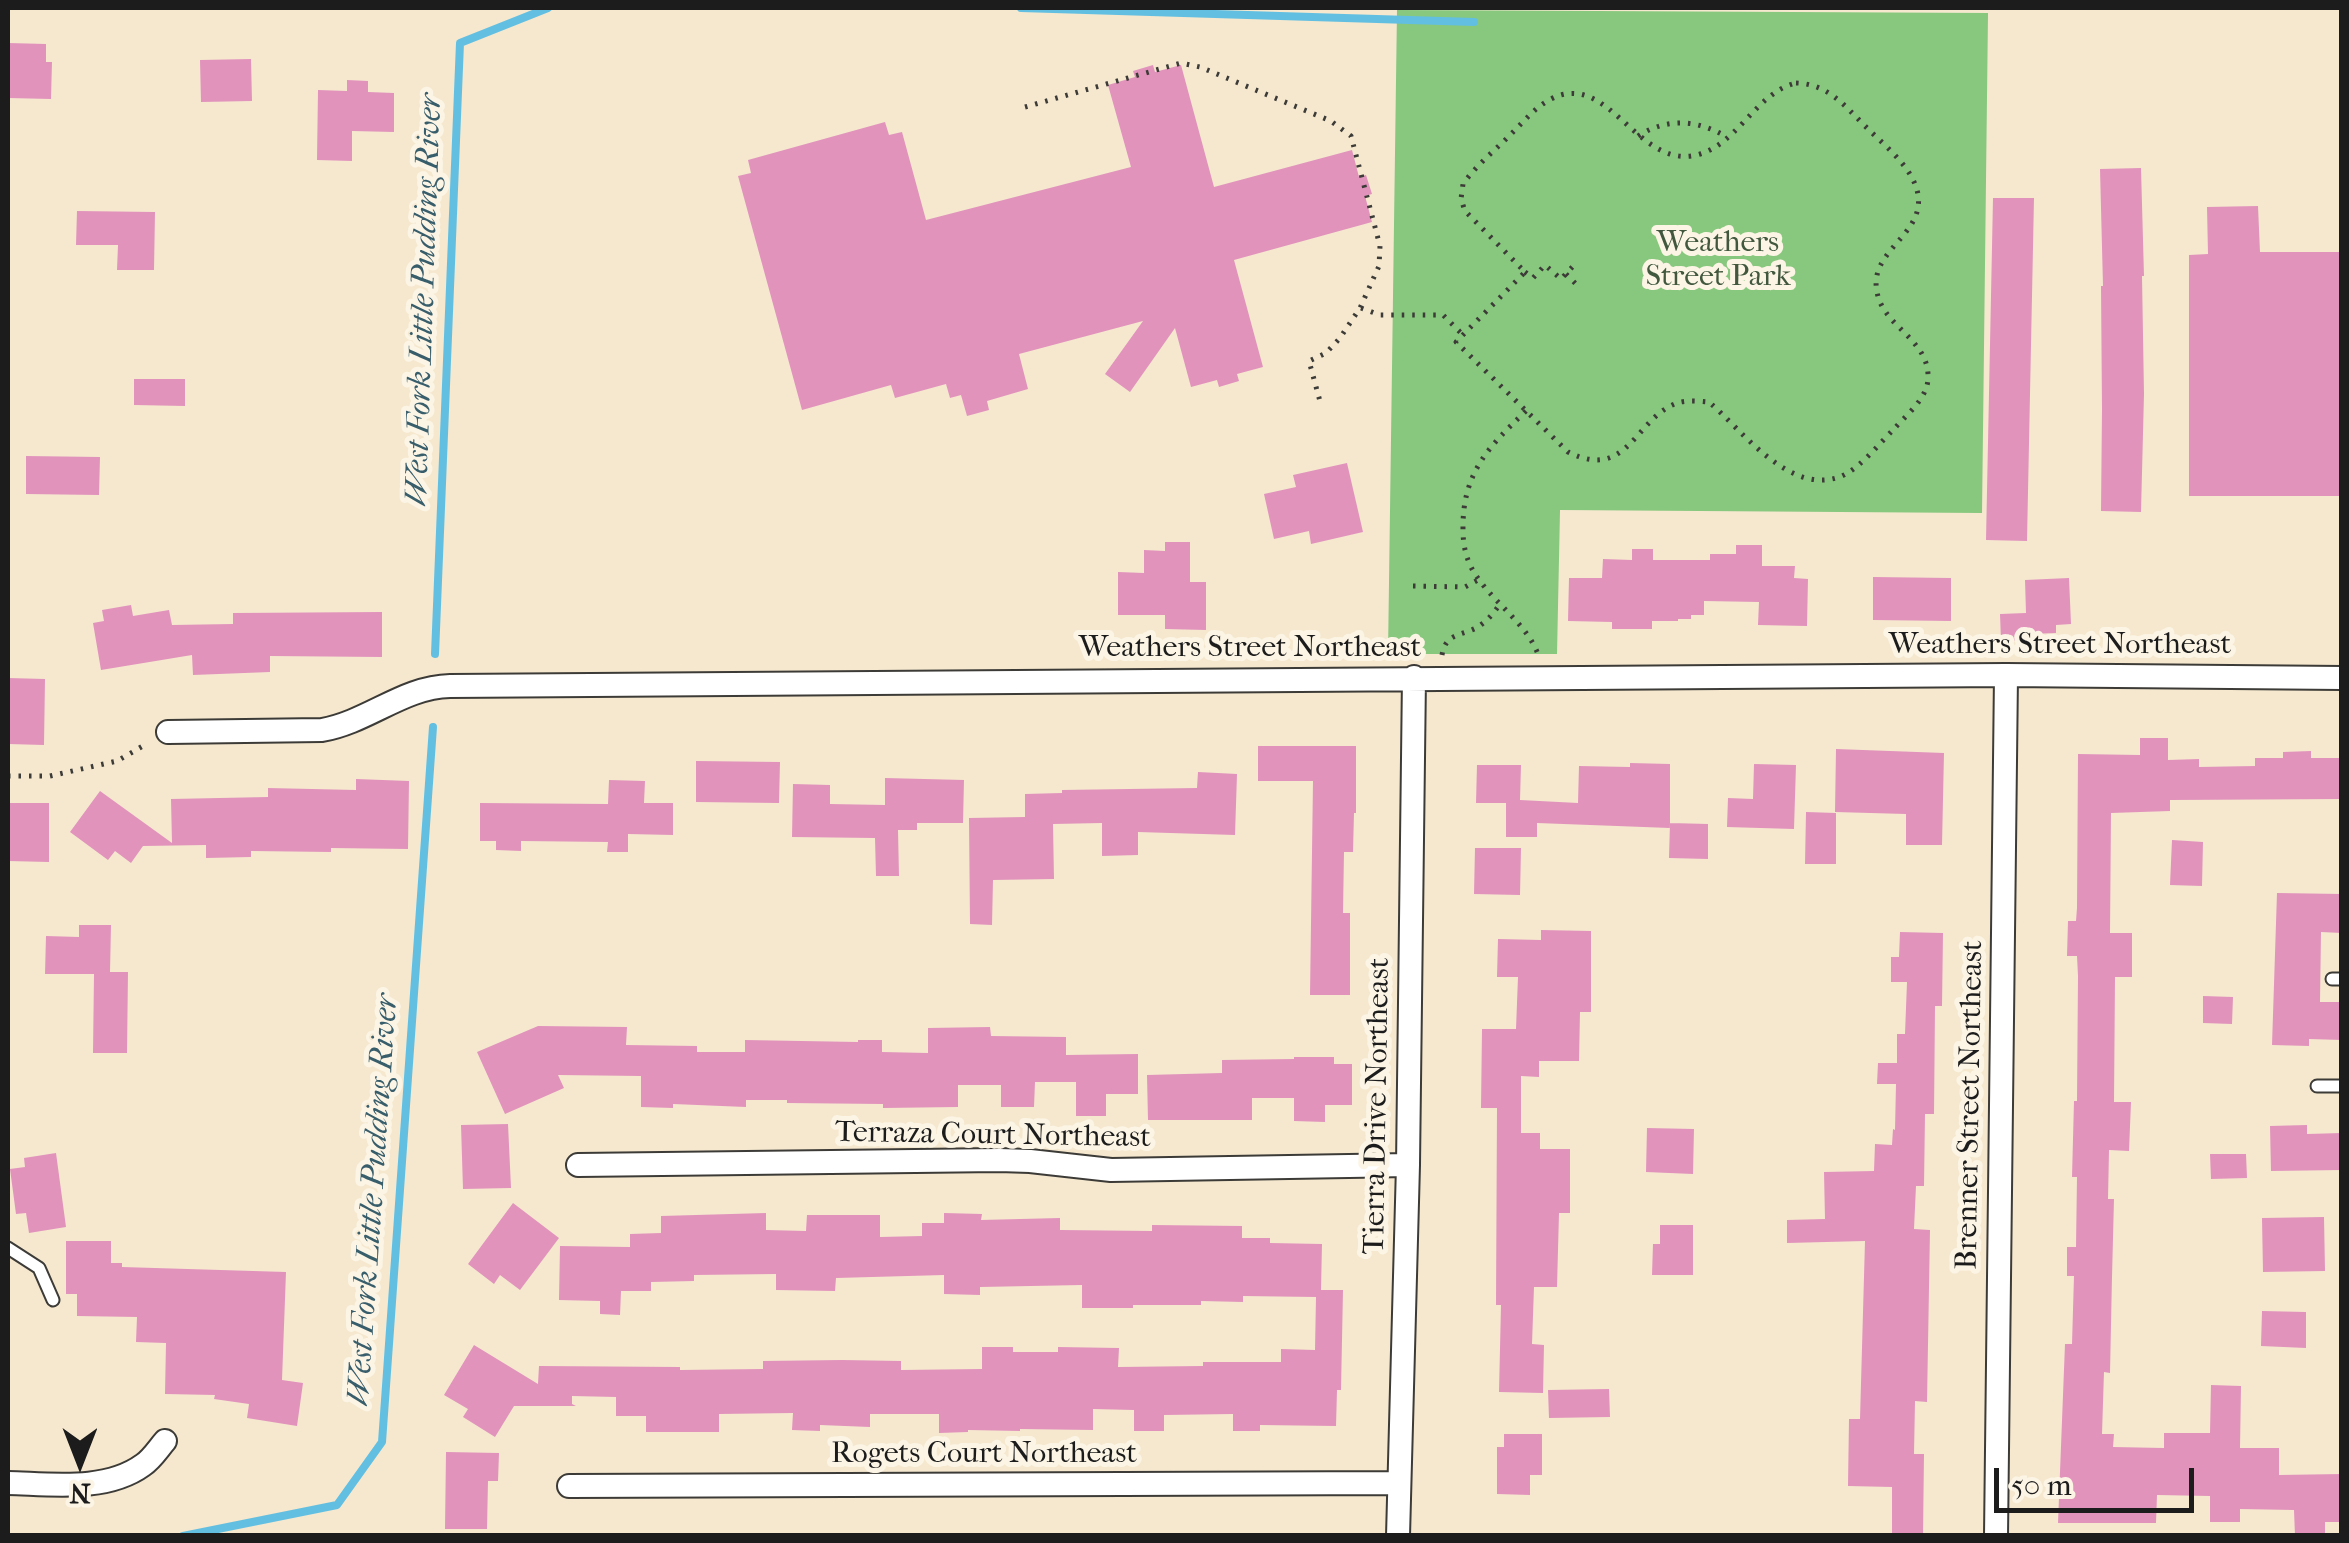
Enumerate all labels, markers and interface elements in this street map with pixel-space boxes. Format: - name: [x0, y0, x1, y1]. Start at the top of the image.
- water label: West Fork Little Pudding River: [399, 93, 451, 507]
- park label: Weathers Street Park: [1645, 226, 1791, 296]
- street label: Weathers Street Northeast: [1889, 628, 2231, 664]
- street label: Weathers Street Northeast: [1079, 631, 1421, 667]
- street label: Brenner Street Northeast: [1950, 940, 1992, 1270]
- street label: Tierra Drive Northeast: [1357, 957, 1399, 1255]
- water label: West Fork Little Pudding River: [340, 993, 408, 1407]
- street label: Terraza Court Northeast: [835, 1115, 1151, 1157]
- north arrow: [30, 1413, 130, 1513]
- street label: Rogets Court Northeast: [831, 1437, 1137, 1473]
- scale bar: [1999, 1448, 2199, 1510]
- text: 50 m: [2011, 1468, 2072, 1503]
- text: N: [69, 1477, 91, 1510]

